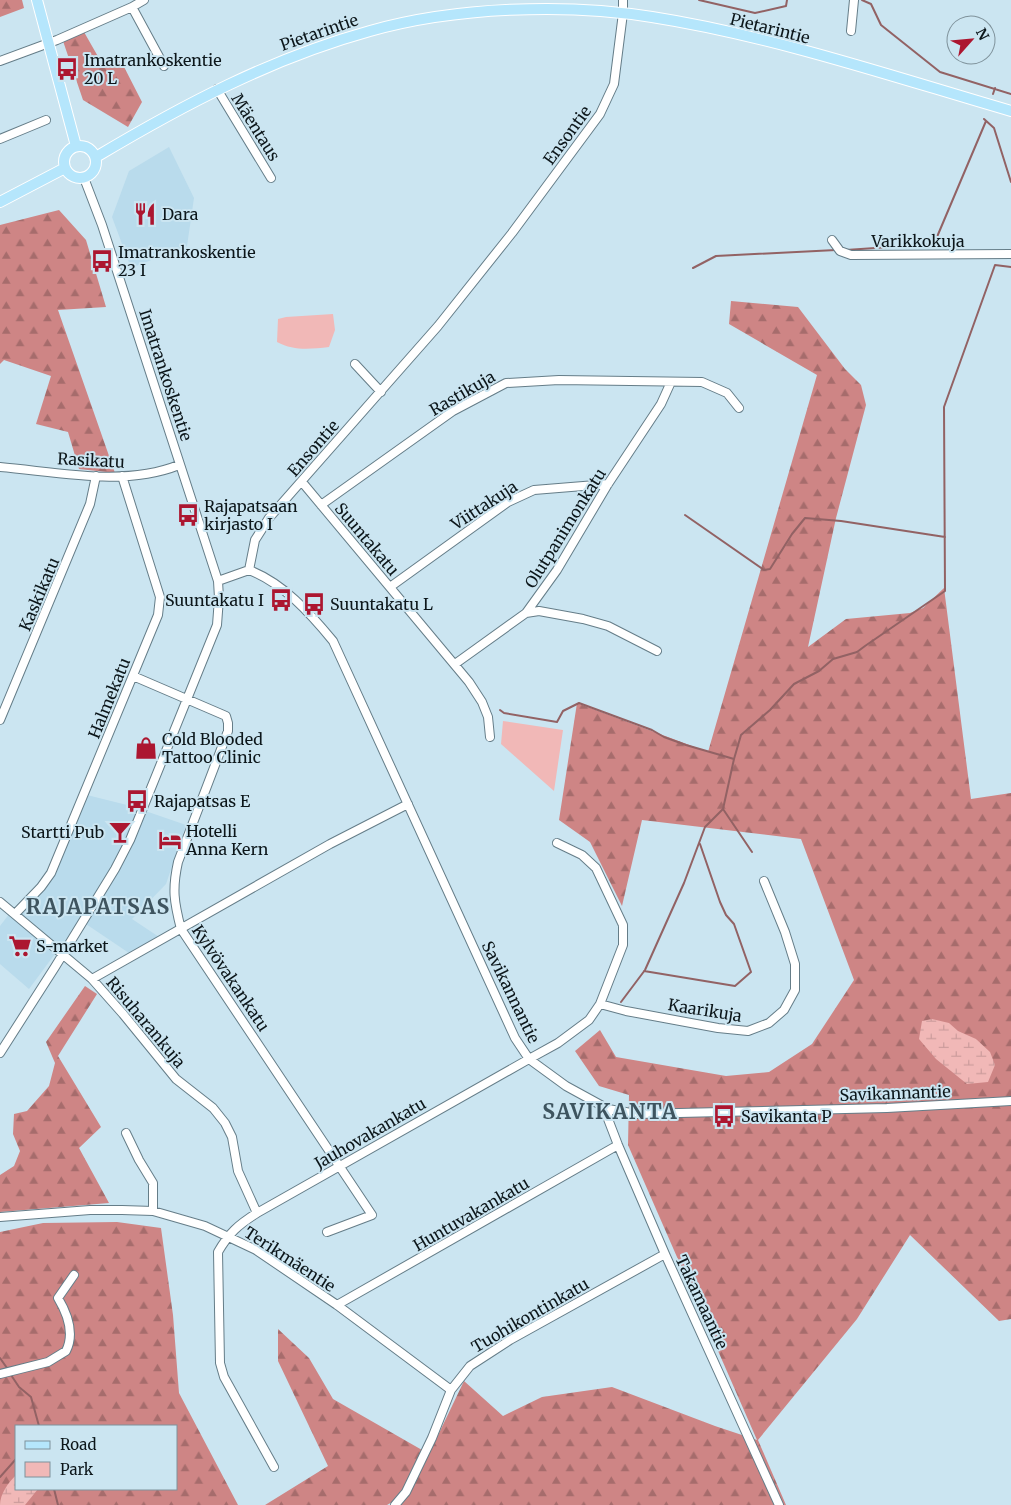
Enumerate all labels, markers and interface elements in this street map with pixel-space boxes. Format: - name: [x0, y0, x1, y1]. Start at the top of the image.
- street label: Pietarintie: [728, 8, 812, 48]
- street label: Pietarintie: [277, 9, 361, 55]
- north arrow: [946, 15, 996, 65]
- text: N: [972, 25, 993, 43]
- place label: Imatrankoskentie 20 L: [84, 50, 222, 88]
- bus stop icon: Imatrankoskentie 20 L: [54, 56, 80, 82]
- street label: Mäentaus: [227, 90, 285, 165]
- street label: Ensontie: [539, 102, 595, 168]
- restaurant icon: Dara: [132, 201, 158, 227]
- place label: Dara: [162, 204, 199, 224]
- street label: Varikkokuja: [870, 231, 965, 251]
- place label: Imatrankoskentie 23 I: [118, 242, 256, 280]
- bus stop icon: Imatrankoskentie 23 I: [89, 248, 115, 274]
- street label: Imatrankoskentie: [135, 306, 197, 444]
- street label: Rastikuja: [426, 366, 499, 420]
- street label: Ensontie: [283, 416, 343, 480]
- street label: Rasikatu: [57, 448, 125, 472]
- street label: Olutpanimonkatu: [520, 464, 610, 592]
- street label: Viittakuja: [446, 476, 521, 534]
- place label: Rajapatsaan kirjasto I: [204, 496, 298, 534]
- street label: Suuntakatu: [331, 498, 403, 580]
- bus stop icon: Rajapatsaan kirjasto I: [175, 502, 201, 528]
- street label: Kaskikatu: [15, 554, 63, 634]
- bus stop icon: Suuntakatu I: [268, 587, 294, 613]
- place label: Suuntakatu I: [165, 590, 264, 610]
- bus stop icon: Suuntakatu L: [301, 591, 327, 617]
- place label: Suuntakatu L: [330, 594, 433, 614]
- street label: Halmekatu: [84, 655, 134, 741]
- place label: Cold Blooded Tattoo Clinic: [162, 729, 263, 767]
- shop icon: Cold Blooded Tattoo Clinic: [133, 735, 159, 761]
- bus stop icon: Rajapatsas E: [124, 788, 150, 814]
- place label: Rajapatsas E: [154, 791, 251, 811]
- bar icon: Startti Pub: [107, 819, 133, 845]
- place label: Hotelli Anna Kern: [185, 821, 269, 859]
- place label: Startti Pub: [21, 822, 104, 842]
- hotel icon: Hotelli Anna Kern: [157, 827, 183, 853]
- district label: RAJAPATSAS: [26, 893, 170, 920]
- street label: Kylvövakankatu: [188, 921, 274, 1035]
- supermarket icon: S-market: [7, 933, 33, 959]
- place label: S-market: [36, 936, 109, 956]
- street label: Savikannantie: [478, 938, 544, 1046]
- street label: Risuharankuja: [102, 972, 190, 1072]
- street label: Kaarikuja: [667, 994, 744, 1026]
- street label: Savikannantie: [839, 1081, 951, 1105]
- street label: Jauhovakankatu: [310, 1093, 429, 1173]
- district label: SAVIKANTA: [542, 1098, 678, 1125]
- bus stop icon: Savikanta P: [711, 1103, 737, 1129]
- place label: Savikanta P: [741, 1106, 831, 1126]
- street label: Huntuvakankatu: [409, 1173, 533, 1255]
- street label: Terikmäentie: [241, 1222, 339, 1296]
- street label: Takamaantie: [671, 1252, 733, 1352]
- street label: Tuohikontinkatu: [468, 1273, 592, 1357]
- legend: [15, 1425, 178, 1490]
- text: Road: [60, 1435, 96, 1454]
- text: Park: [60, 1460, 94, 1479]

